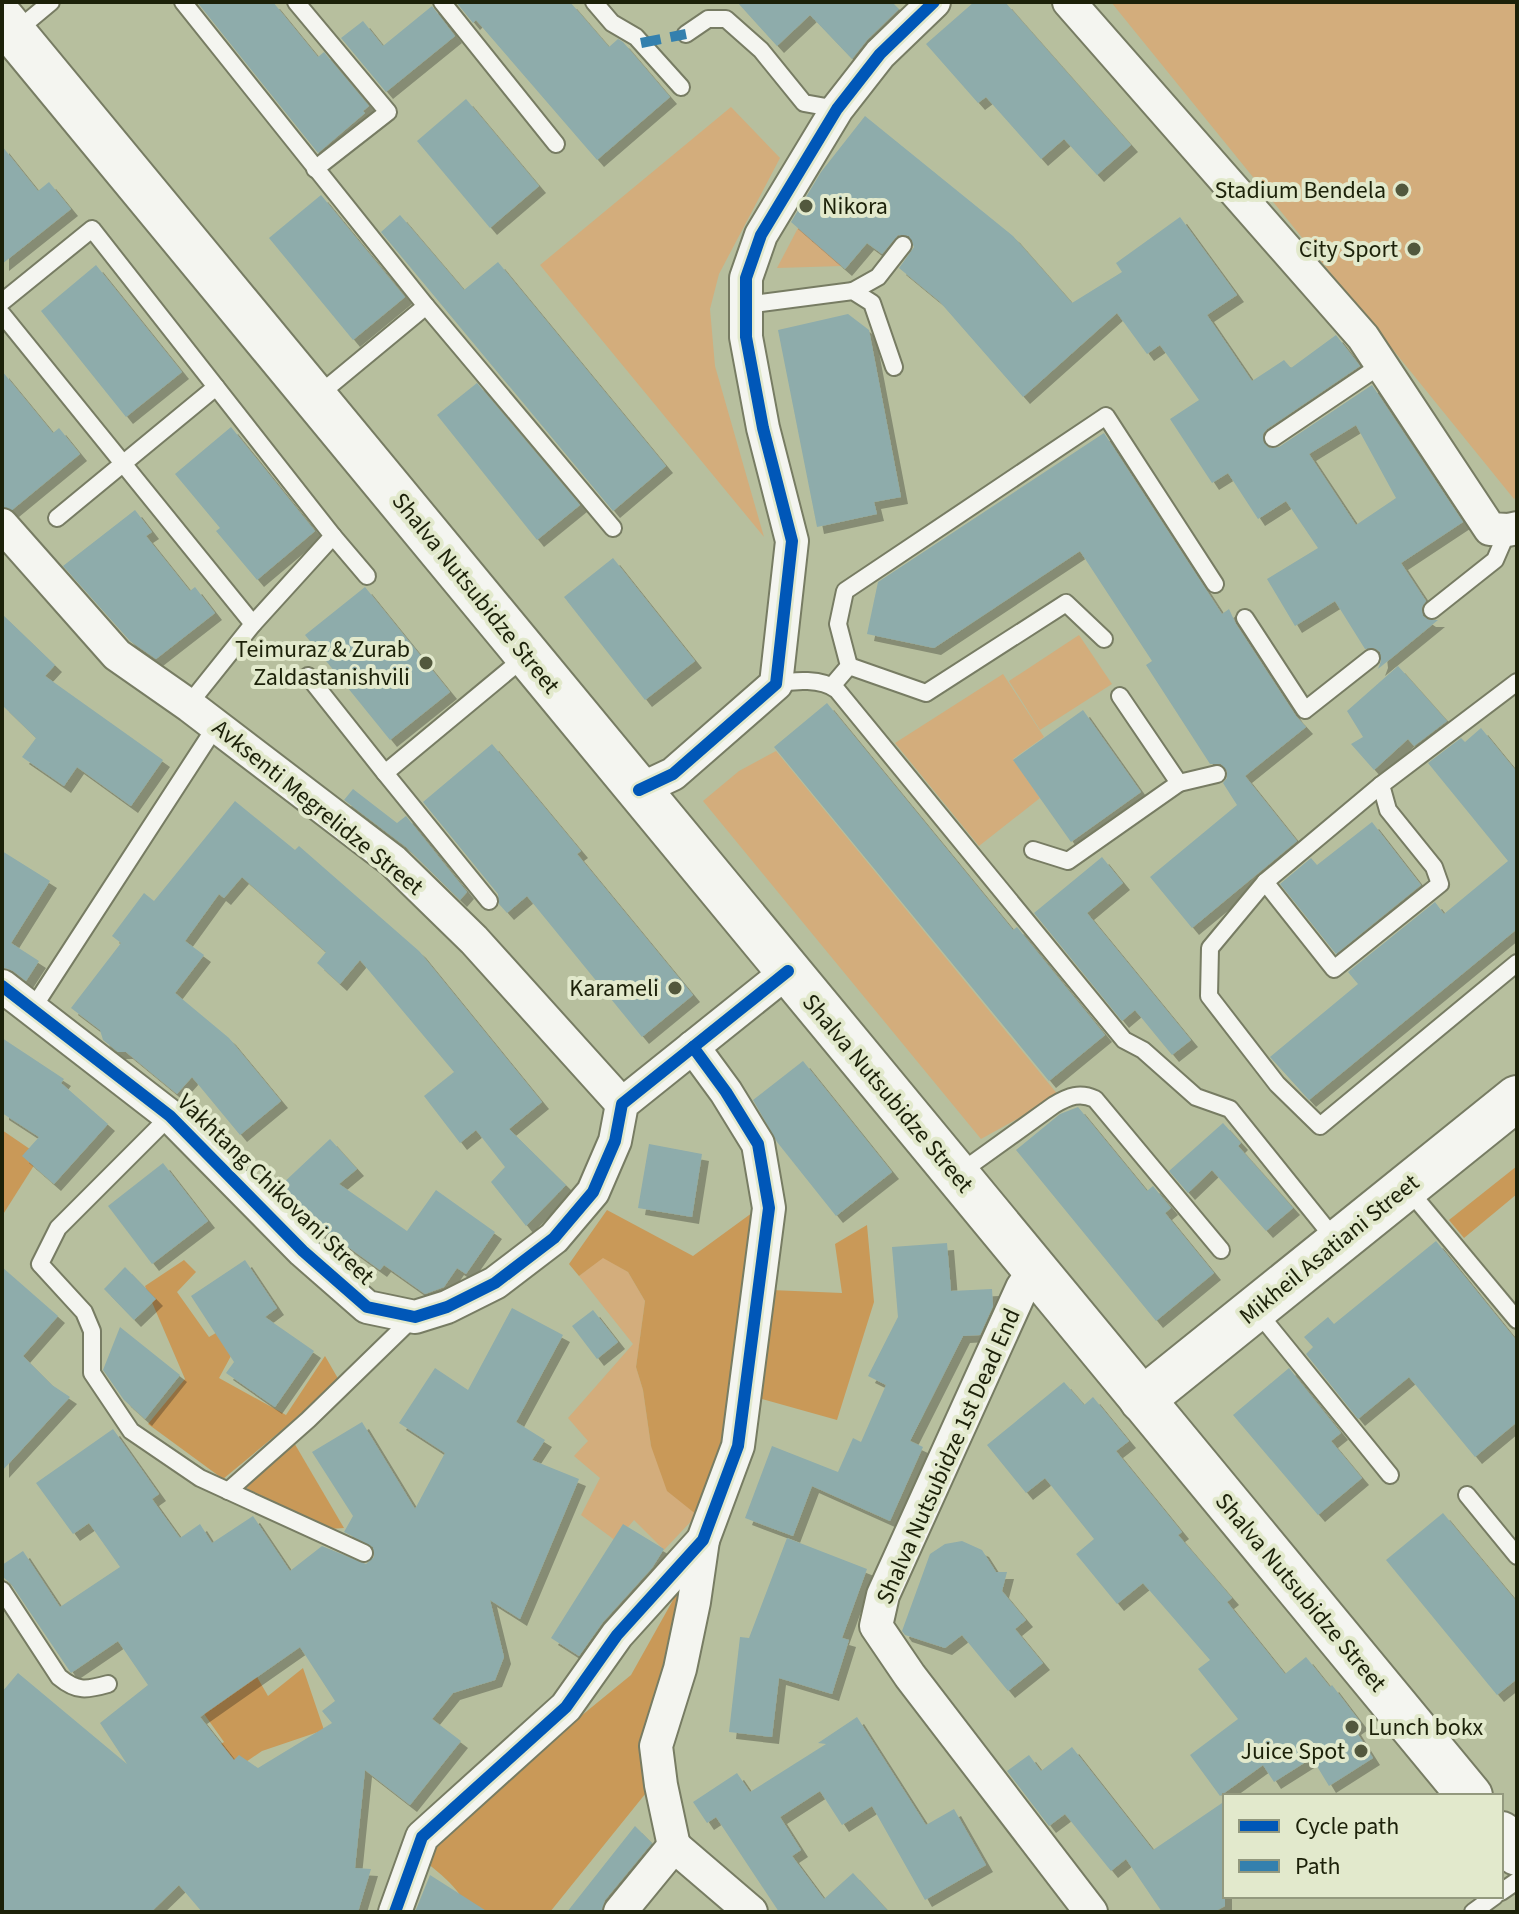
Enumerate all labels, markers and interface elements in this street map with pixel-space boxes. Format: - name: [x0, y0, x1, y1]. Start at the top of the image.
- place label: Stadium Bendela: [1214, 173, 1386, 208]
- marker: Stadium Bendela: [1393, 181, 1411, 199]
- place label: Nikora: [822, 189, 888, 224]
- marker: Nikora: [797, 197, 815, 215]
- place label: City Sport: [1299, 232, 1398, 267]
- marker: City Sport: [1405, 240, 1423, 258]
- street label: Shalva Nutsubidze Street: [383, 485, 568, 702]
- place label: Teimuraz & Zurab Zaldastanishvili: [235, 632, 410, 695]
- marker: Teimuraz & Zurab Zaldastanishvili: [417, 654, 435, 672]
- street label: Avksenti Megrelidze Street: [204, 711, 431, 904]
- place label: Karameli: [569, 971, 659, 1006]
- marker: Karameli: [666, 979, 684, 997]
- street label: Shalva Nutsubidze Street: [794, 986, 982, 1201]
- street label: Vakhtang Chikovani Street: [169, 1086, 382, 1293]
- street label: Mikheil Asatiani Street: [1232, 1166, 1427, 1333]
- street label: Shalva Nutsubidze 1st Dead End: [867, 1303, 1030, 1610]
- street label: Shalva Nutsubidze Street: [1207, 1485, 1395, 1700]
- place label: Lunch bokx: [1368, 1710, 1483, 1745]
- marker: Lunch bokx: [1343, 1718, 1361, 1736]
- place label: Juice Spot: [1241, 1734, 1345, 1769]
- marker: Juice Spot: [1352, 1742, 1370, 1760]
- legend: [1223, 1794, 1503, 1898]
- text: Cycle path: [1295, 1809, 1399, 1844]
- text: Path: [1295, 1849, 1341, 1884]

